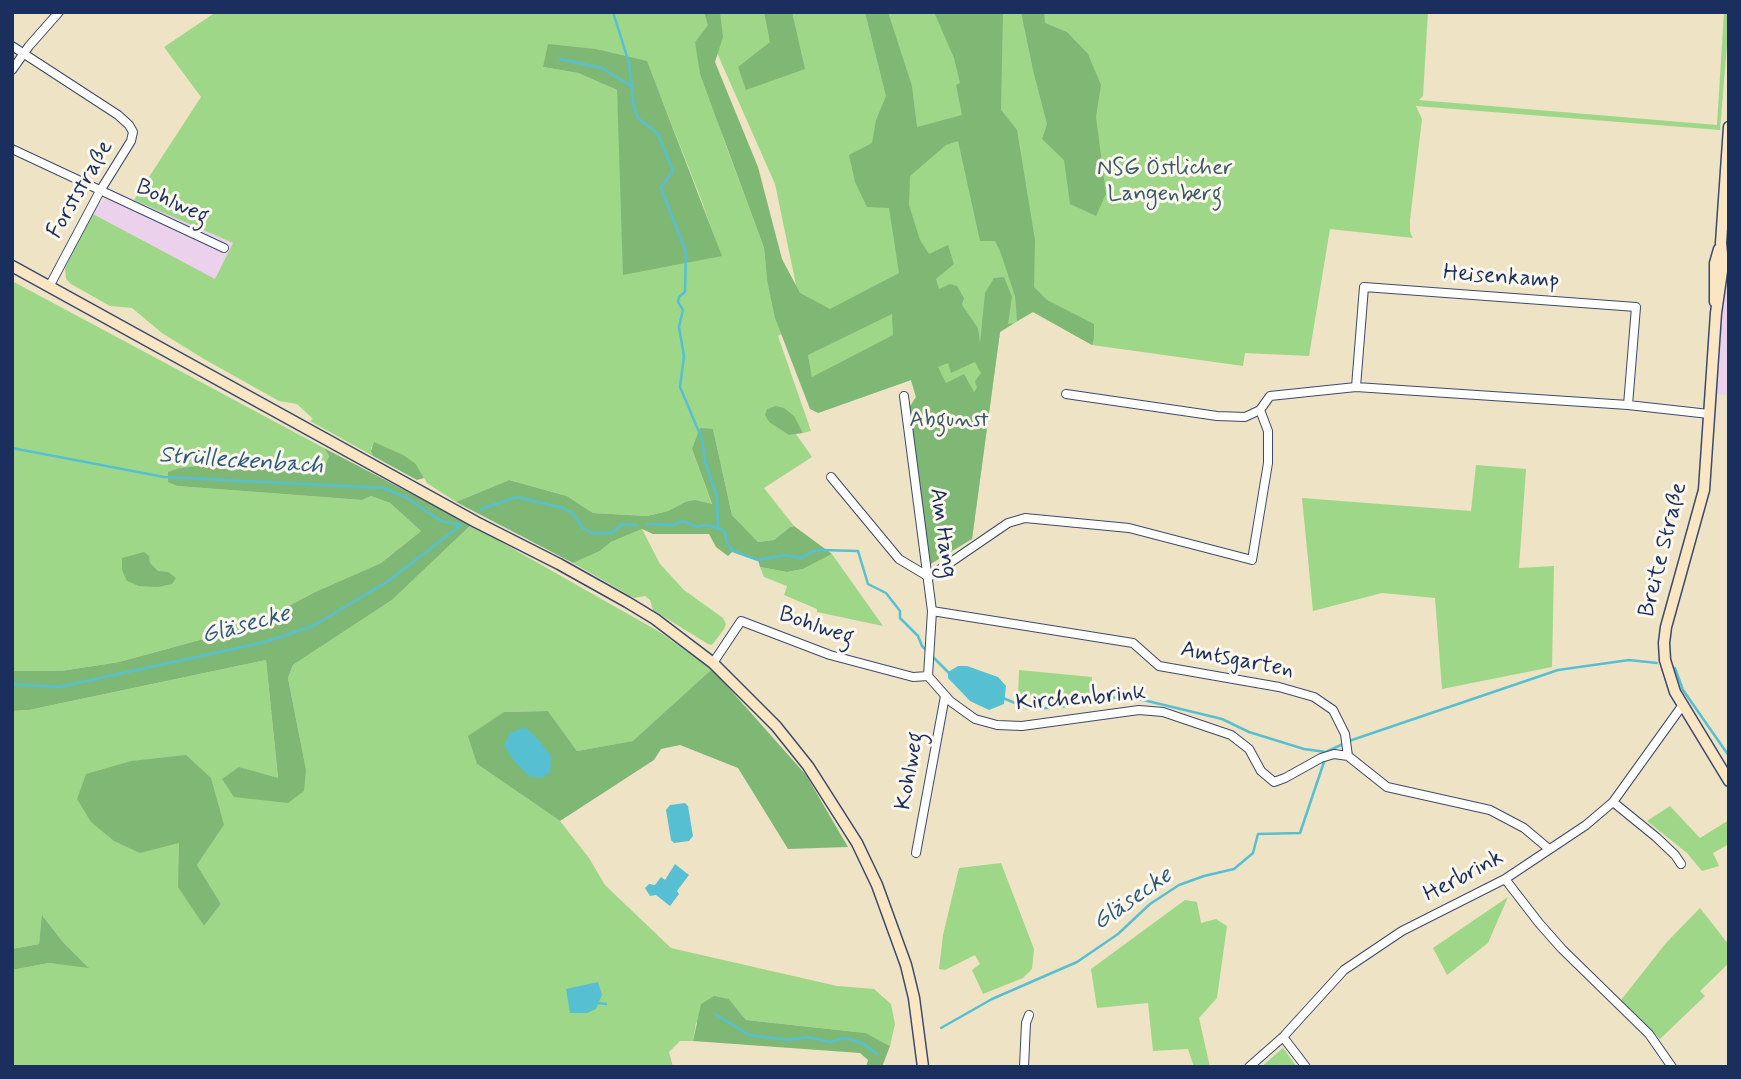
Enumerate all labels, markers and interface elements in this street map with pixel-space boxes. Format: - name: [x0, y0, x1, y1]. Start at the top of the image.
- street label: Forststraße: [42, 136, 120, 244]
- park label: NSG Östlicher Langenberg: [1097, 155, 1233, 209]
- street label: Bohlweg: [131, 174, 213, 232]
- street label: Heisenkamp: [1442, 260, 1560, 296]
- park label: Abgunst: [909, 407, 989, 435]
- water label: Strülleckenbach: [158, 442, 324, 482]
- street label: Breite Straße: [1634, 480, 1694, 620]
- street label: Am Hang: [922, 486, 962, 580]
- water label: Gläsecke: [199, 600, 293, 652]
- street label: Bohlweg: [775, 601, 857, 653]
- street label: Amtsgarten: [1178, 637, 1296, 685]
- street label: Kirchenbrink: [1015, 680, 1147, 718]
- street label: Kohlweg: [891, 730, 931, 812]
- street label: Herbrink: [1419, 845, 1509, 909]
- water label: Gläsecke: [1088, 862, 1178, 938]

